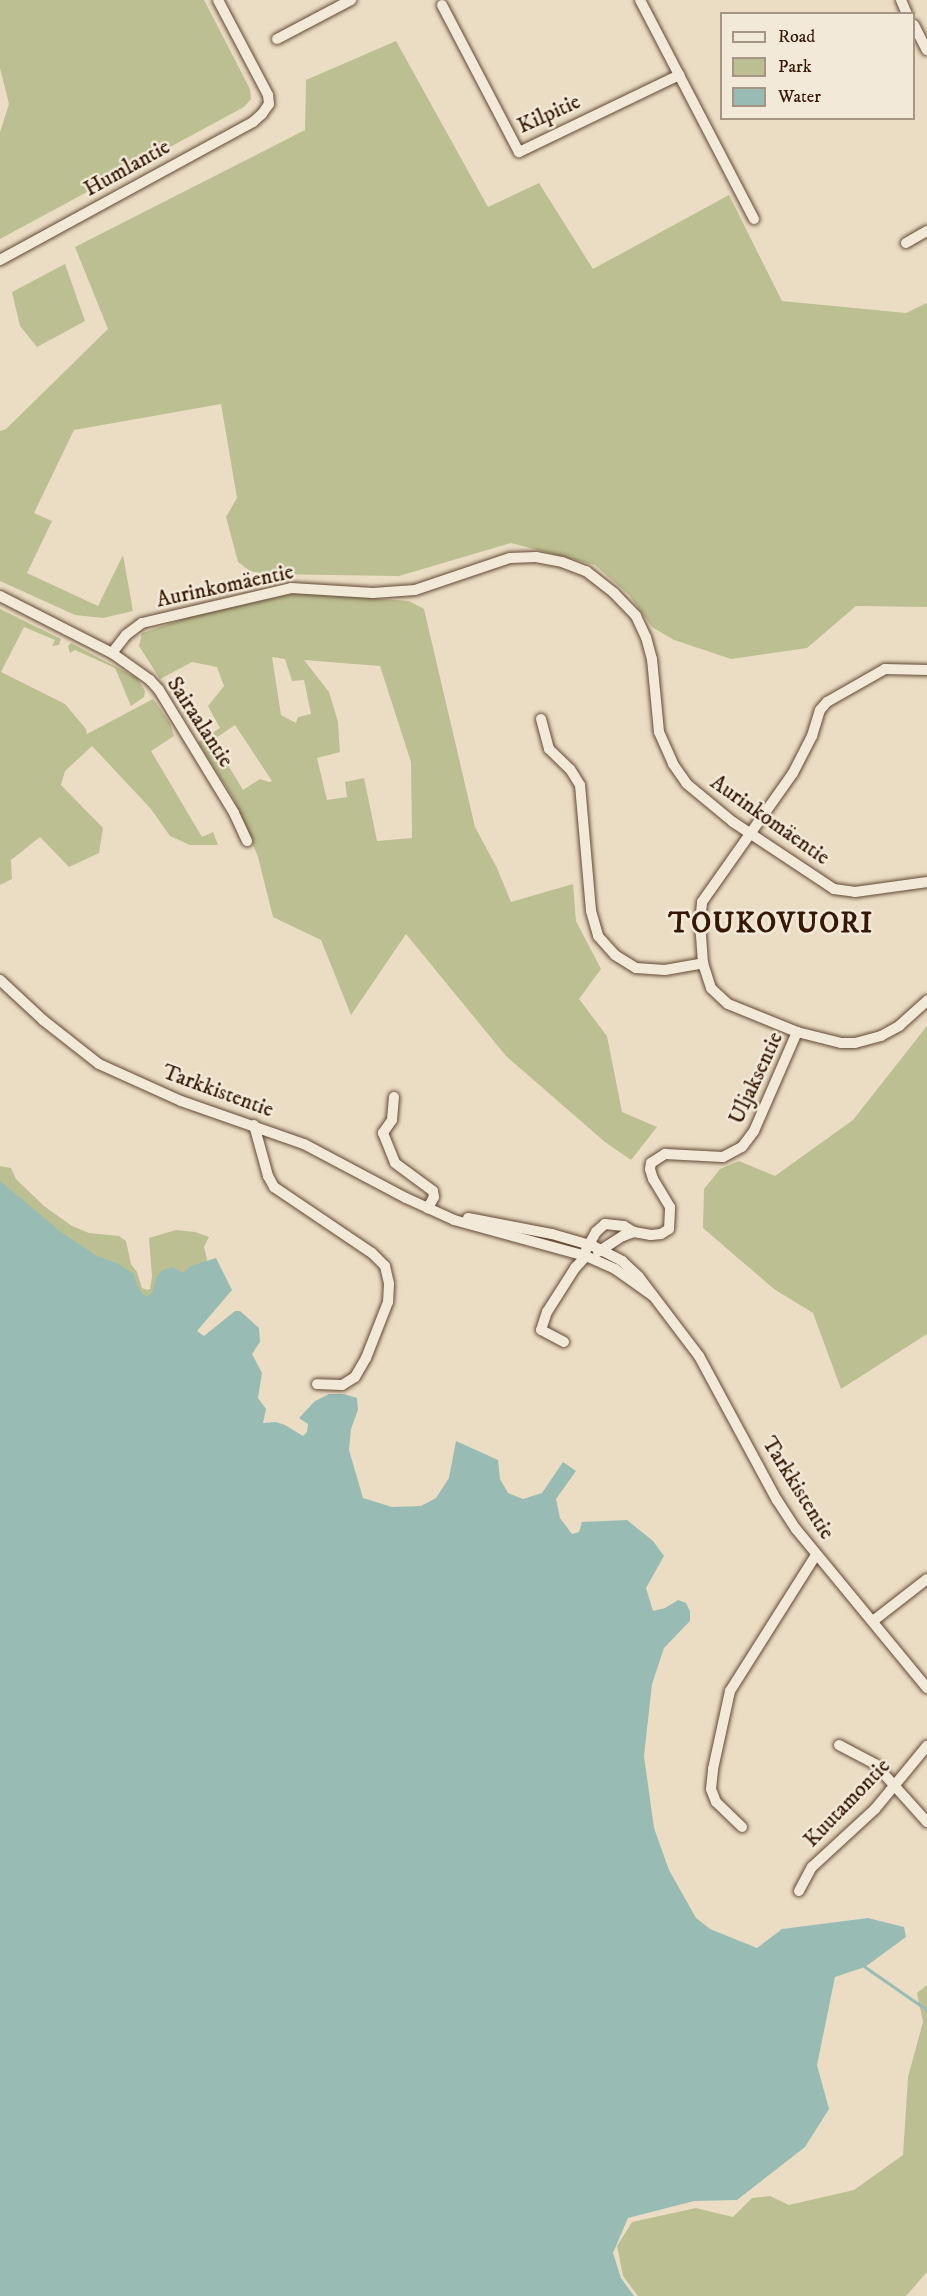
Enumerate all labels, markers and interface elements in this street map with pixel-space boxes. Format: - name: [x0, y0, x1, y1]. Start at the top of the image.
- legend: [720, 12, 915, 120]
- text: Road: [778, 26, 815, 48]
- text: Park: [778, 56, 812, 78]
- text: Water: [778, 86, 821, 108]
- street label: Kilpitie: [513, 88, 585, 140]
- street label: Humlantie: [79, 134, 175, 202]
- street label: Aurinkomäentie: [154, 559, 296, 613]
- street label: Sairaalantie: [161, 672, 239, 772]
- street label: Aurinkomäentie: [705, 769, 835, 871]
- district label: TOUKOVUORI: [669, 907, 873, 941]
- street label: Uljaksentie: [723, 1028, 789, 1128]
- street label: Tarkkistentie: [159, 1059, 277, 1123]
- street label: Tarkkistentie: [756, 1432, 840, 1544]
- street label: Kuutamontie: [798, 1753, 896, 1853]

